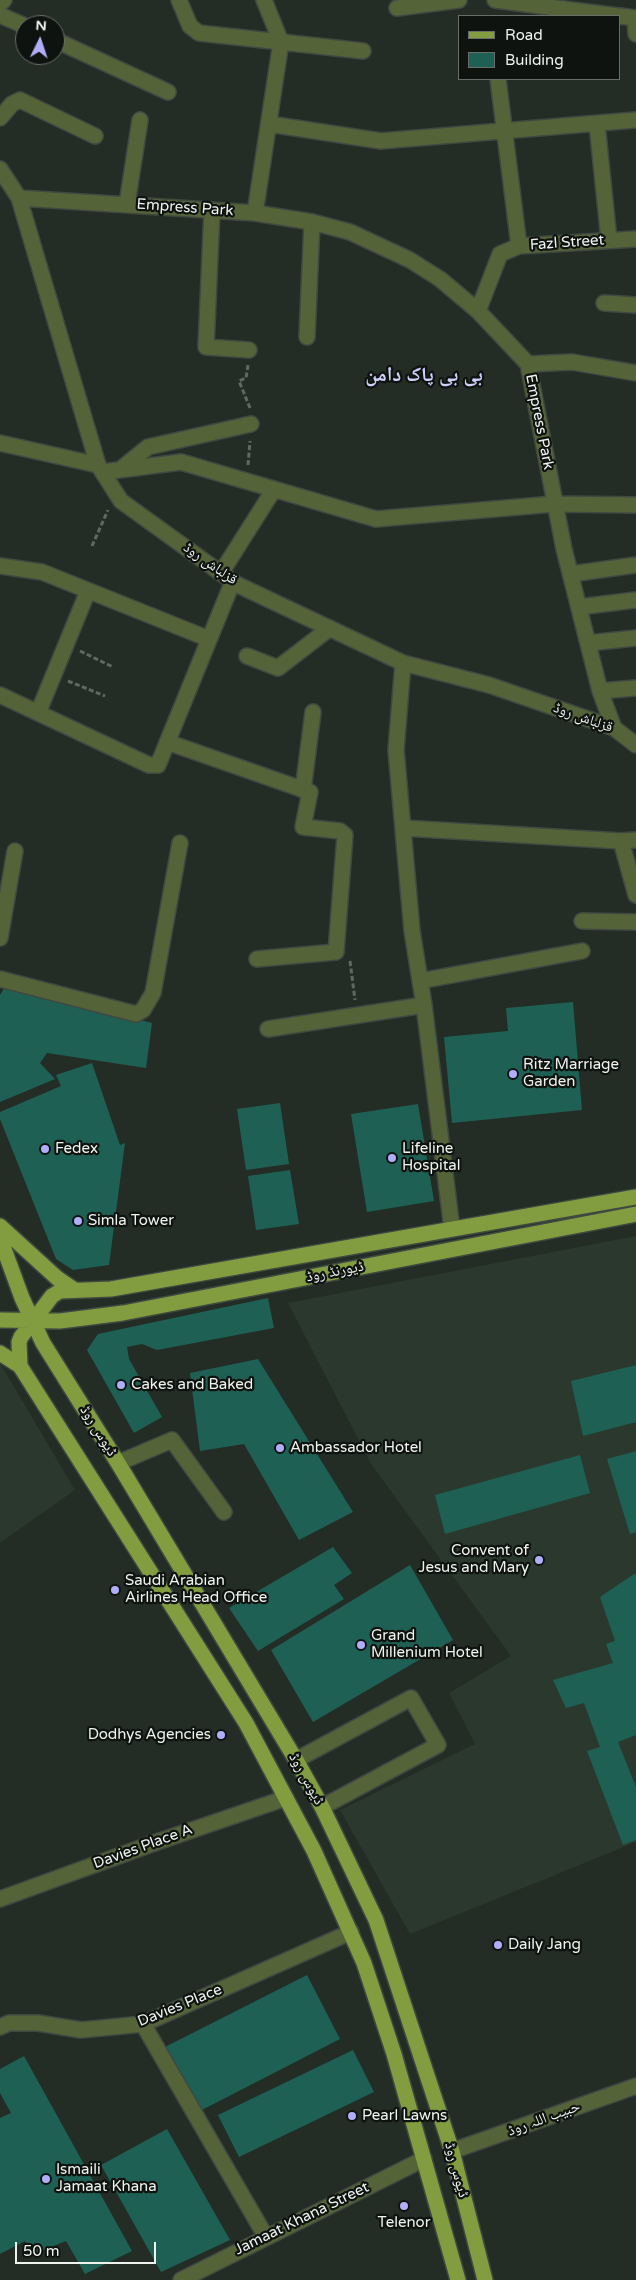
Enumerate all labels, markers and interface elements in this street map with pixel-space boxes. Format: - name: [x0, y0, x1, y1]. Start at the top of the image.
- north arrow: [15, 15, 65, 65]
- legend: [458, 15, 621, 80]
- text: N: [35, 17, 47, 34]
- text: Road: [505, 26, 543, 44]
- text: Building: [505, 51, 564, 69]
- street label: Empress Park: [136, 196, 234, 220]
- street label: Fazl Street: [529, 231, 605, 255]
- district label: بی بی پاک دامن: [365, 364, 483, 388]
- street label: Empress Park: [521, 373, 557, 471]
- street label: قزلباش روڈ: [180, 539, 240, 589]
- street label: قزلباش روڈ: [551, 699, 615, 737]
- place label: Ritz Marriage Garden: [523, 1056, 619, 1091]
- marker: Ritz Marriage Garden: [507, 1068, 519, 1080]
- place label: Fedex: [55, 1140, 98, 1158]
- place label: Lifeline Hospital: [402, 1140, 461, 1175]
- marker: Fedex: [39, 1143, 51, 1155]
- marker: Lifeline Hospital: [386, 1152, 398, 1164]
- place label: Simla Tower: [88, 1212, 174, 1230]
- marker: Simla Tower: [72, 1215, 84, 1227]
- street label: ڈیورنڈ روڈ: [305, 1258, 365, 1286]
- place label: Cakes and Baked: [131, 1376, 253, 1394]
- marker: Cakes and Baked: [115, 1379, 127, 1391]
- street label: ڈیوس روڈ: [75, 1402, 121, 1460]
- place label: Ambassador Hotel: [290, 1439, 422, 1457]
- marker: Ambassador Hotel: [274, 1442, 286, 1454]
- place label: Convent of Jesus and Mary: [418, 1542, 529, 1577]
- marker: Convent of Jesus and Mary: [533, 1554, 545, 1566]
- place label: Saudi Arabian Airlines Head Office: [125, 1572, 267, 1607]
- marker: Saudi Arabian Airlines Head Office: [109, 1584, 121, 1596]
- place label: Grand Millenium Hotel: [371, 1627, 483, 1662]
- marker: Grand Millenium Hotel: [355, 1639, 367, 1651]
- place label: Dodhys Agencies: [88, 1726, 211, 1744]
- marker: Dodhys Agencies: [215, 1729, 227, 1741]
- street label: ڈیوس روڈ: [284, 1750, 328, 1808]
- street label: Davies Place A: [91, 1821, 195, 1873]
- place label: Daily Jang: [508, 1936, 581, 1954]
- marker: Daily Jang: [492, 1939, 504, 1951]
- street label: Davies Place: [135, 1981, 225, 2031]
- street label: حبیب اللہ روڈ: [505, 2098, 583, 2140]
- place label: Pearl Lawns: [362, 2107, 447, 2125]
- marker: Pearl Lawns: [346, 2110, 358, 2122]
- street label: ڈیوس روڈ: [440, 2140, 472, 2200]
- place label: Ismaili Jamaat Khana: [56, 2161, 157, 2196]
- marker: Ismaili Jamaat Khana: [40, 2173, 52, 2185]
- street label: Jamaat Khana Street: [232, 2179, 372, 2259]
- marker: Telenor: [398, 2200, 410, 2212]
- place label: Telenor: [378, 2214, 430, 2232]
- scale bar: [18, 2232, 159, 2264]
- text: 50 m: [23, 2242, 60, 2260]

